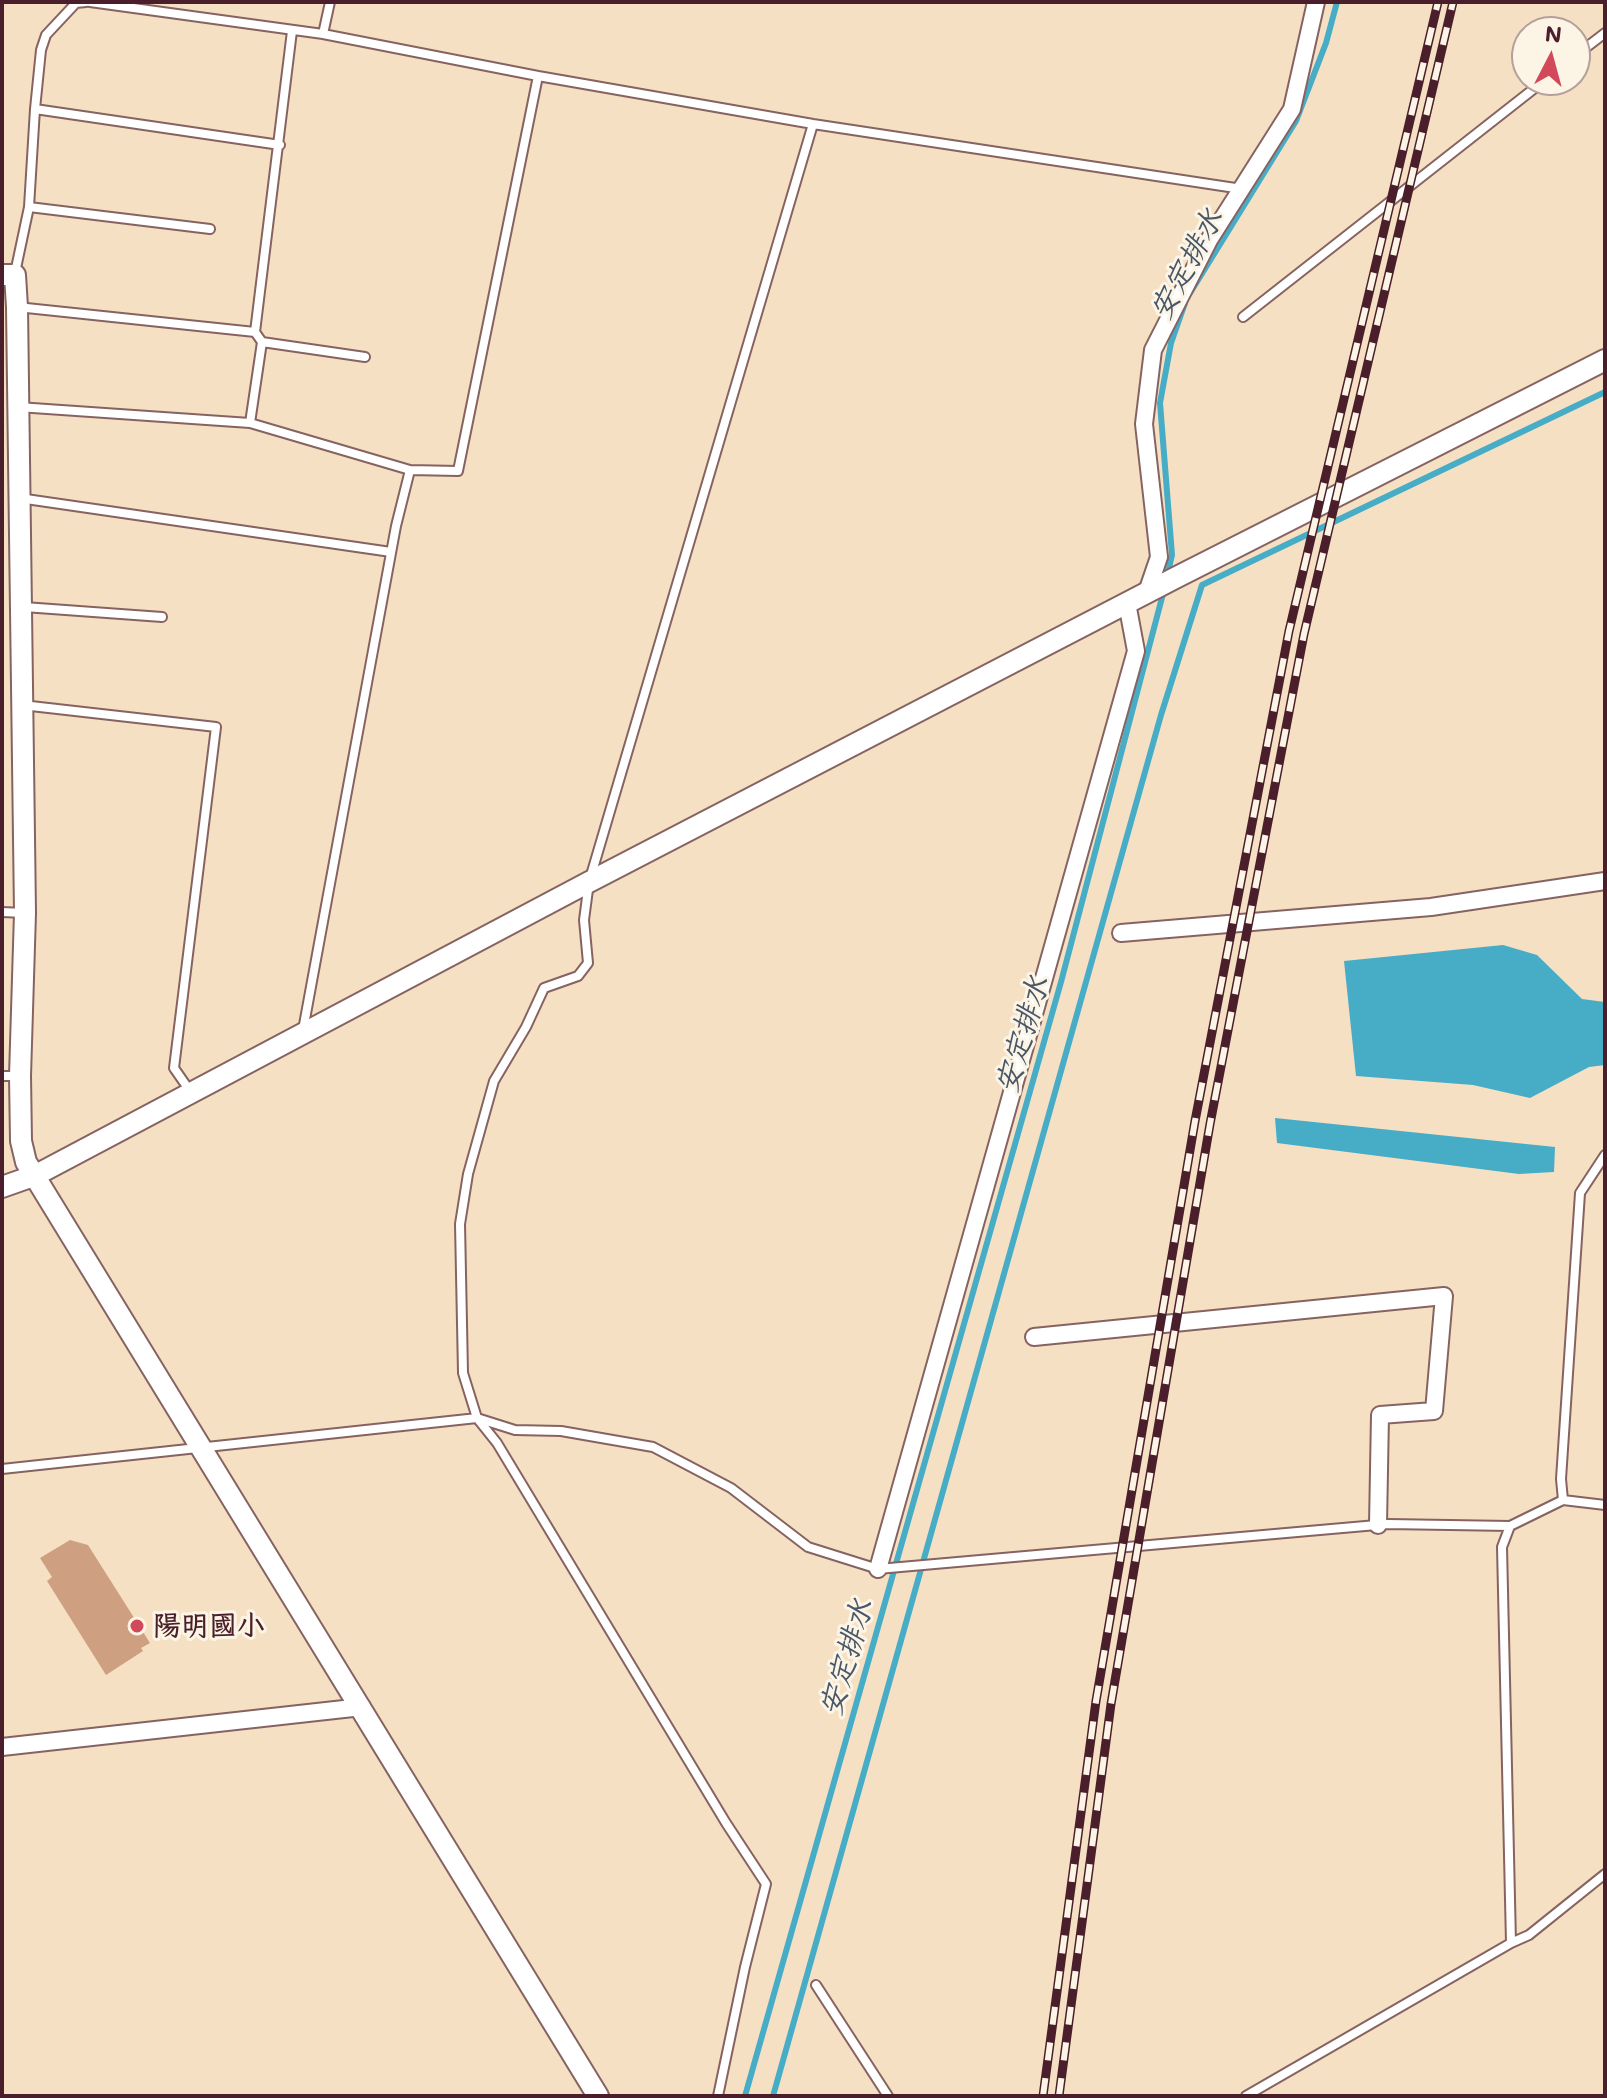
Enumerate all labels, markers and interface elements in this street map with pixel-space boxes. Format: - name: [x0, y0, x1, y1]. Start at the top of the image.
- north arrow: [1511, 16, 1591, 96]
- text: N: [1544, 18, 1563, 49]
- water label: 安定排水: [1143, 204, 1231, 326]
- water label: 安定排水: [989, 972, 1057, 1098]
- water label: 安定排水: [813, 1595, 881, 1721]
- place label: 陽明國小: [153, 1609, 265, 1643]
- marker: 陽明國小: [128, 1617, 146, 1635]

